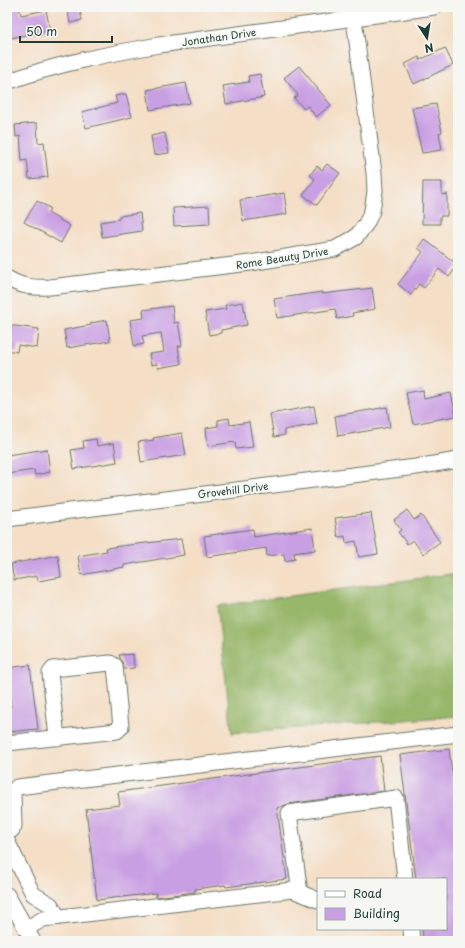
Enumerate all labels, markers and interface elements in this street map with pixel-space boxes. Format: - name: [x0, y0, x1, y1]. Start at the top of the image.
- scale bar: [20, 18, 112, 44]
- north arrow: [407, 18, 447, 58]
- text: 50 m: [26, 22, 57, 40]
- street label: Jonathan Drive: [181, 24, 257, 49]
- text: N: [423, 39, 435, 58]
- street label: Rome Beauty Drive: [235, 243, 329, 272]
- street label: Grovehill Drive: [197, 478, 269, 501]
- legend: [317, 878, 447, 930]
- text: Road: [353, 884, 382, 902]
- text: Building: [353, 904, 400, 922]

